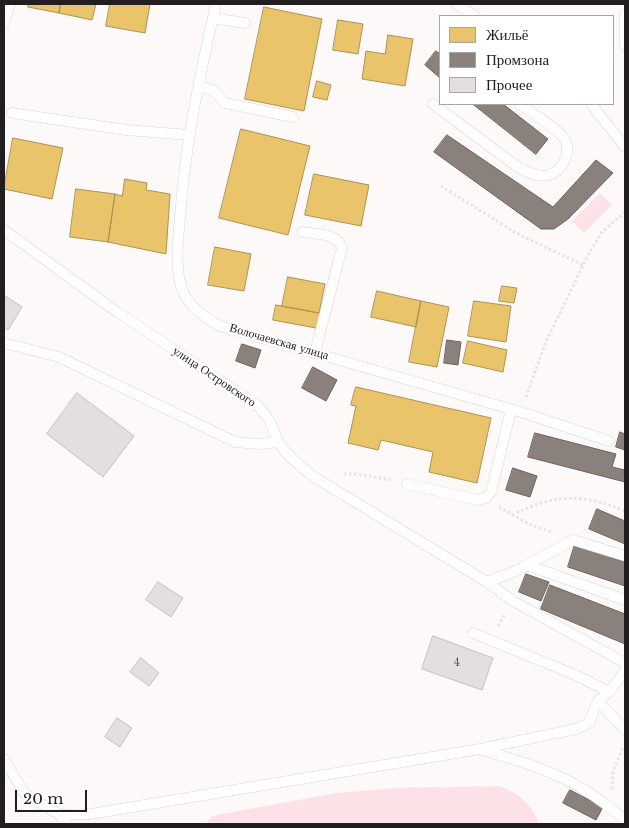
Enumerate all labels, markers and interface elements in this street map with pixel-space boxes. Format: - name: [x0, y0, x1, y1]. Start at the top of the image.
- legend: [439, 15, 614, 105]
- text: Жильё: [486, 25, 528, 44]
- text: Промзона: [486, 50, 549, 69]
- text: Прочее: [486, 75, 532, 94]
- street label: Волочаевская улица: [228, 321, 330, 363]
- street label: улица Островского: [170, 344, 258, 410]
- house number: 4: [454, 657, 460, 669]
- scale bar: [18, 780, 90, 812]
- text: 20 m: [23, 789, 63, 808]

